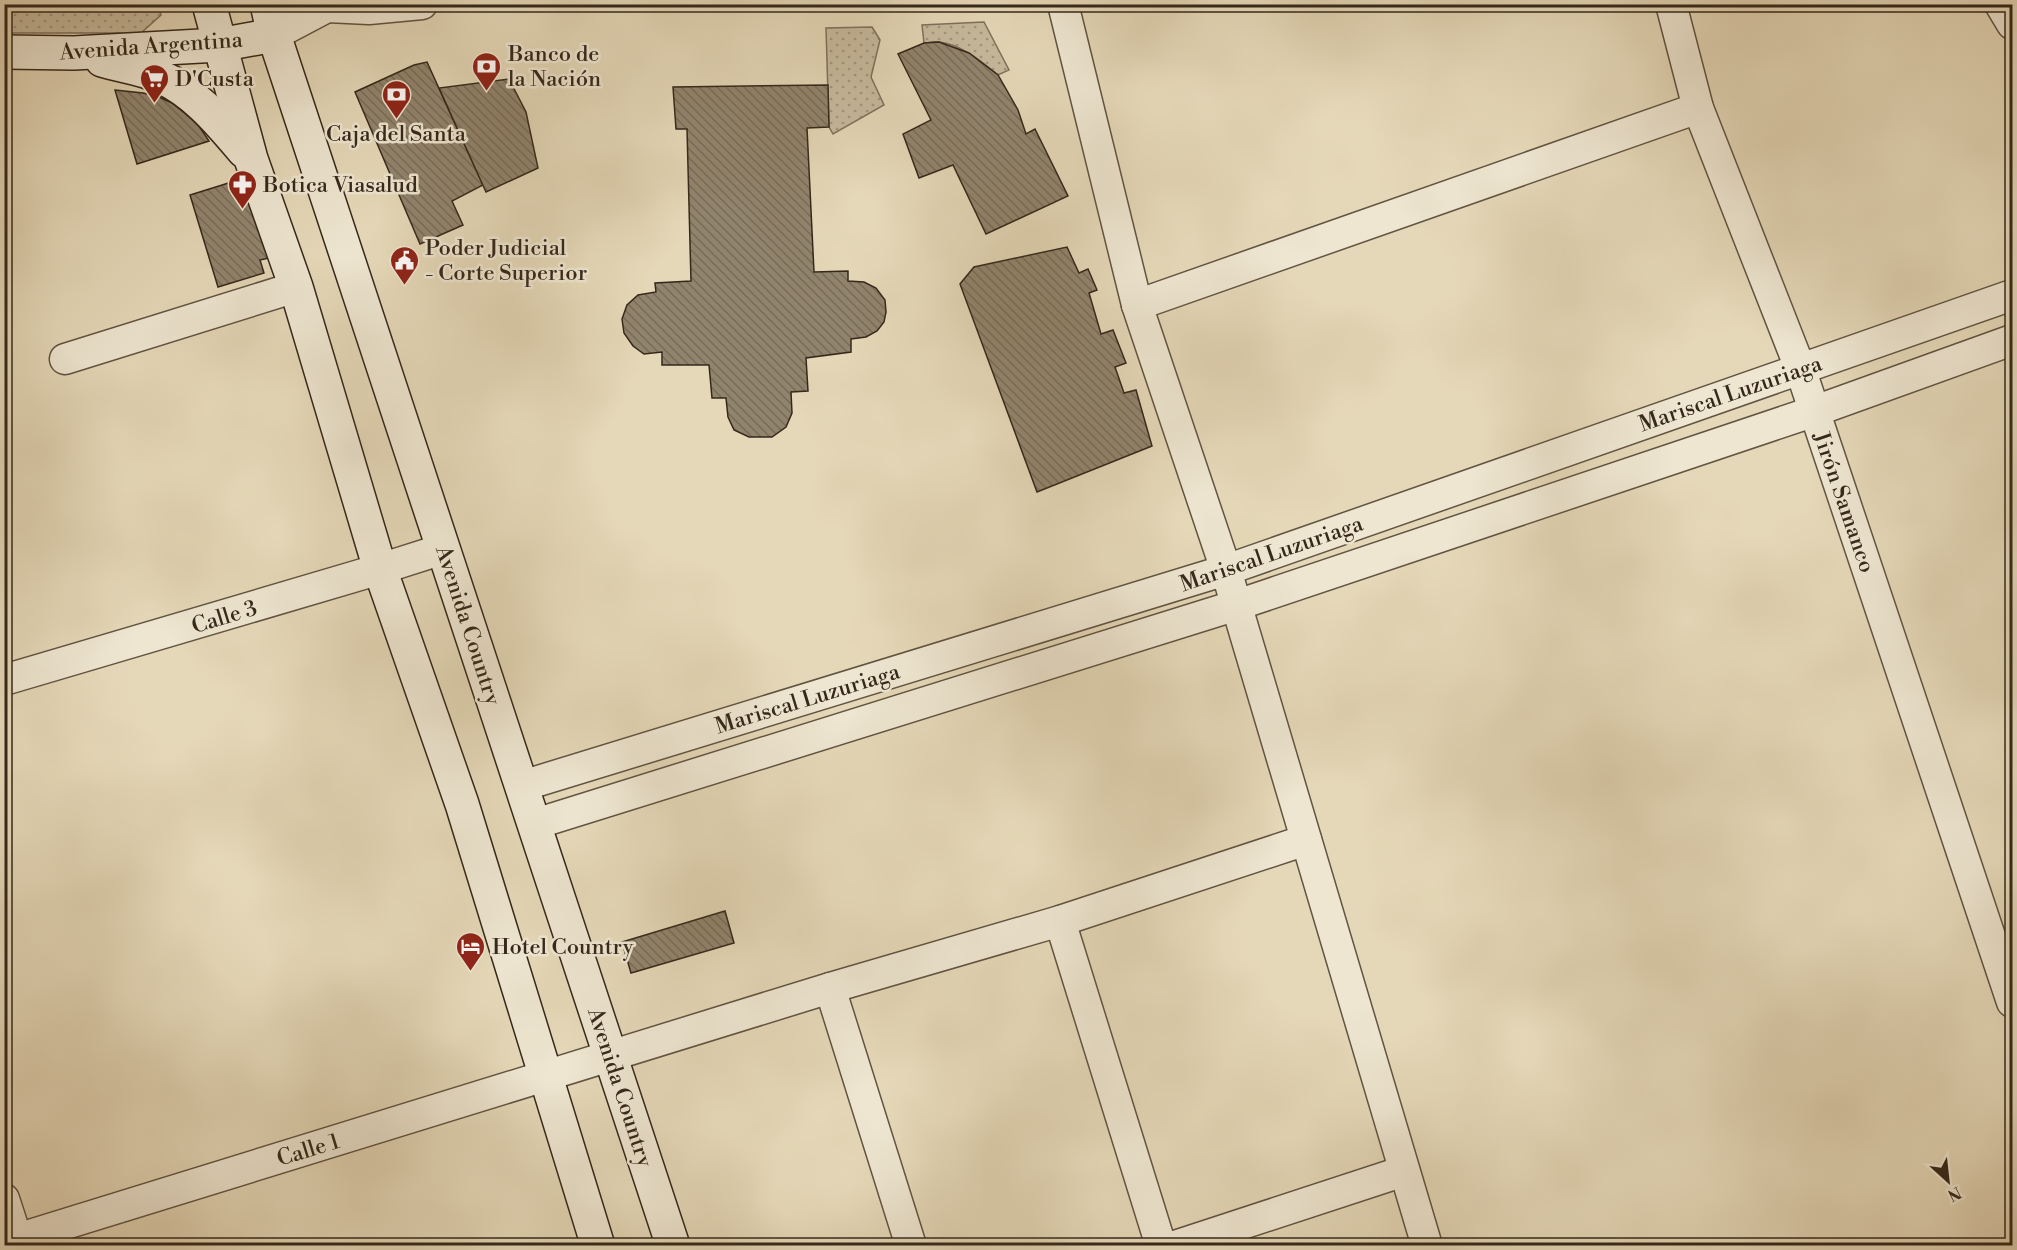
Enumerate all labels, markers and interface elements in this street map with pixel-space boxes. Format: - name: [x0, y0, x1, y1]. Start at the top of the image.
- street label: Avenida Argentina: [58, 27, 244, 66]
- place label: Banco de la Nación: [507, 41, 601, 93]
- bank icon: Banco de la Nación: [471, 50, 503, 92]
- supermarket icon: D'Custa: [138, 62, 170, 104]
- place label: D'Custa: [175, 66, 255, 93]
- bank icon: Caja del Santa: [380, 78, 412, 120]
- place label: Caja del Santa: [326, 121, 467, 148]
- pharmacy icon: Botica Viasalud: [226, 168, 258, 210]
- place label: Botica Viasalud: [262, 172, 418, 199]
- place label: Poder Judicial - Corte Superior: [425, 235, 587, 287]
- public building icon: Poder Judicial - Corte Superior: [388, 244, 420, 286]
- street label: Mariscal Luzuriaga: [1635, 350, 1826, 438]
- street label: Jirón Samanco: [1806, 427, 1880, 577]
- street label: Mariscal Luzuriaga: [1176, 510, 1367, 598]
- street label: Avenida Country: [429, 541, 506, 709]
- street label: Calle 3: [188, 595, 260, 640]
- street label: Mariscal Luzuriaga: [712, 658, 904, 740]
- hotel icon: Hotel Country: [455, 930, 487, 972]
- place label: Hotel Country: [492, 934, 634, 961]
- street label: Avenida Country: [581, 1003, 658, 1171]
- street label: Calle 1: [274, 1128, 344, 1173]
- north arrow: [1918, 1151, 1978, 1211]
- text: N: [1944, 1182, 1965, 1205]

